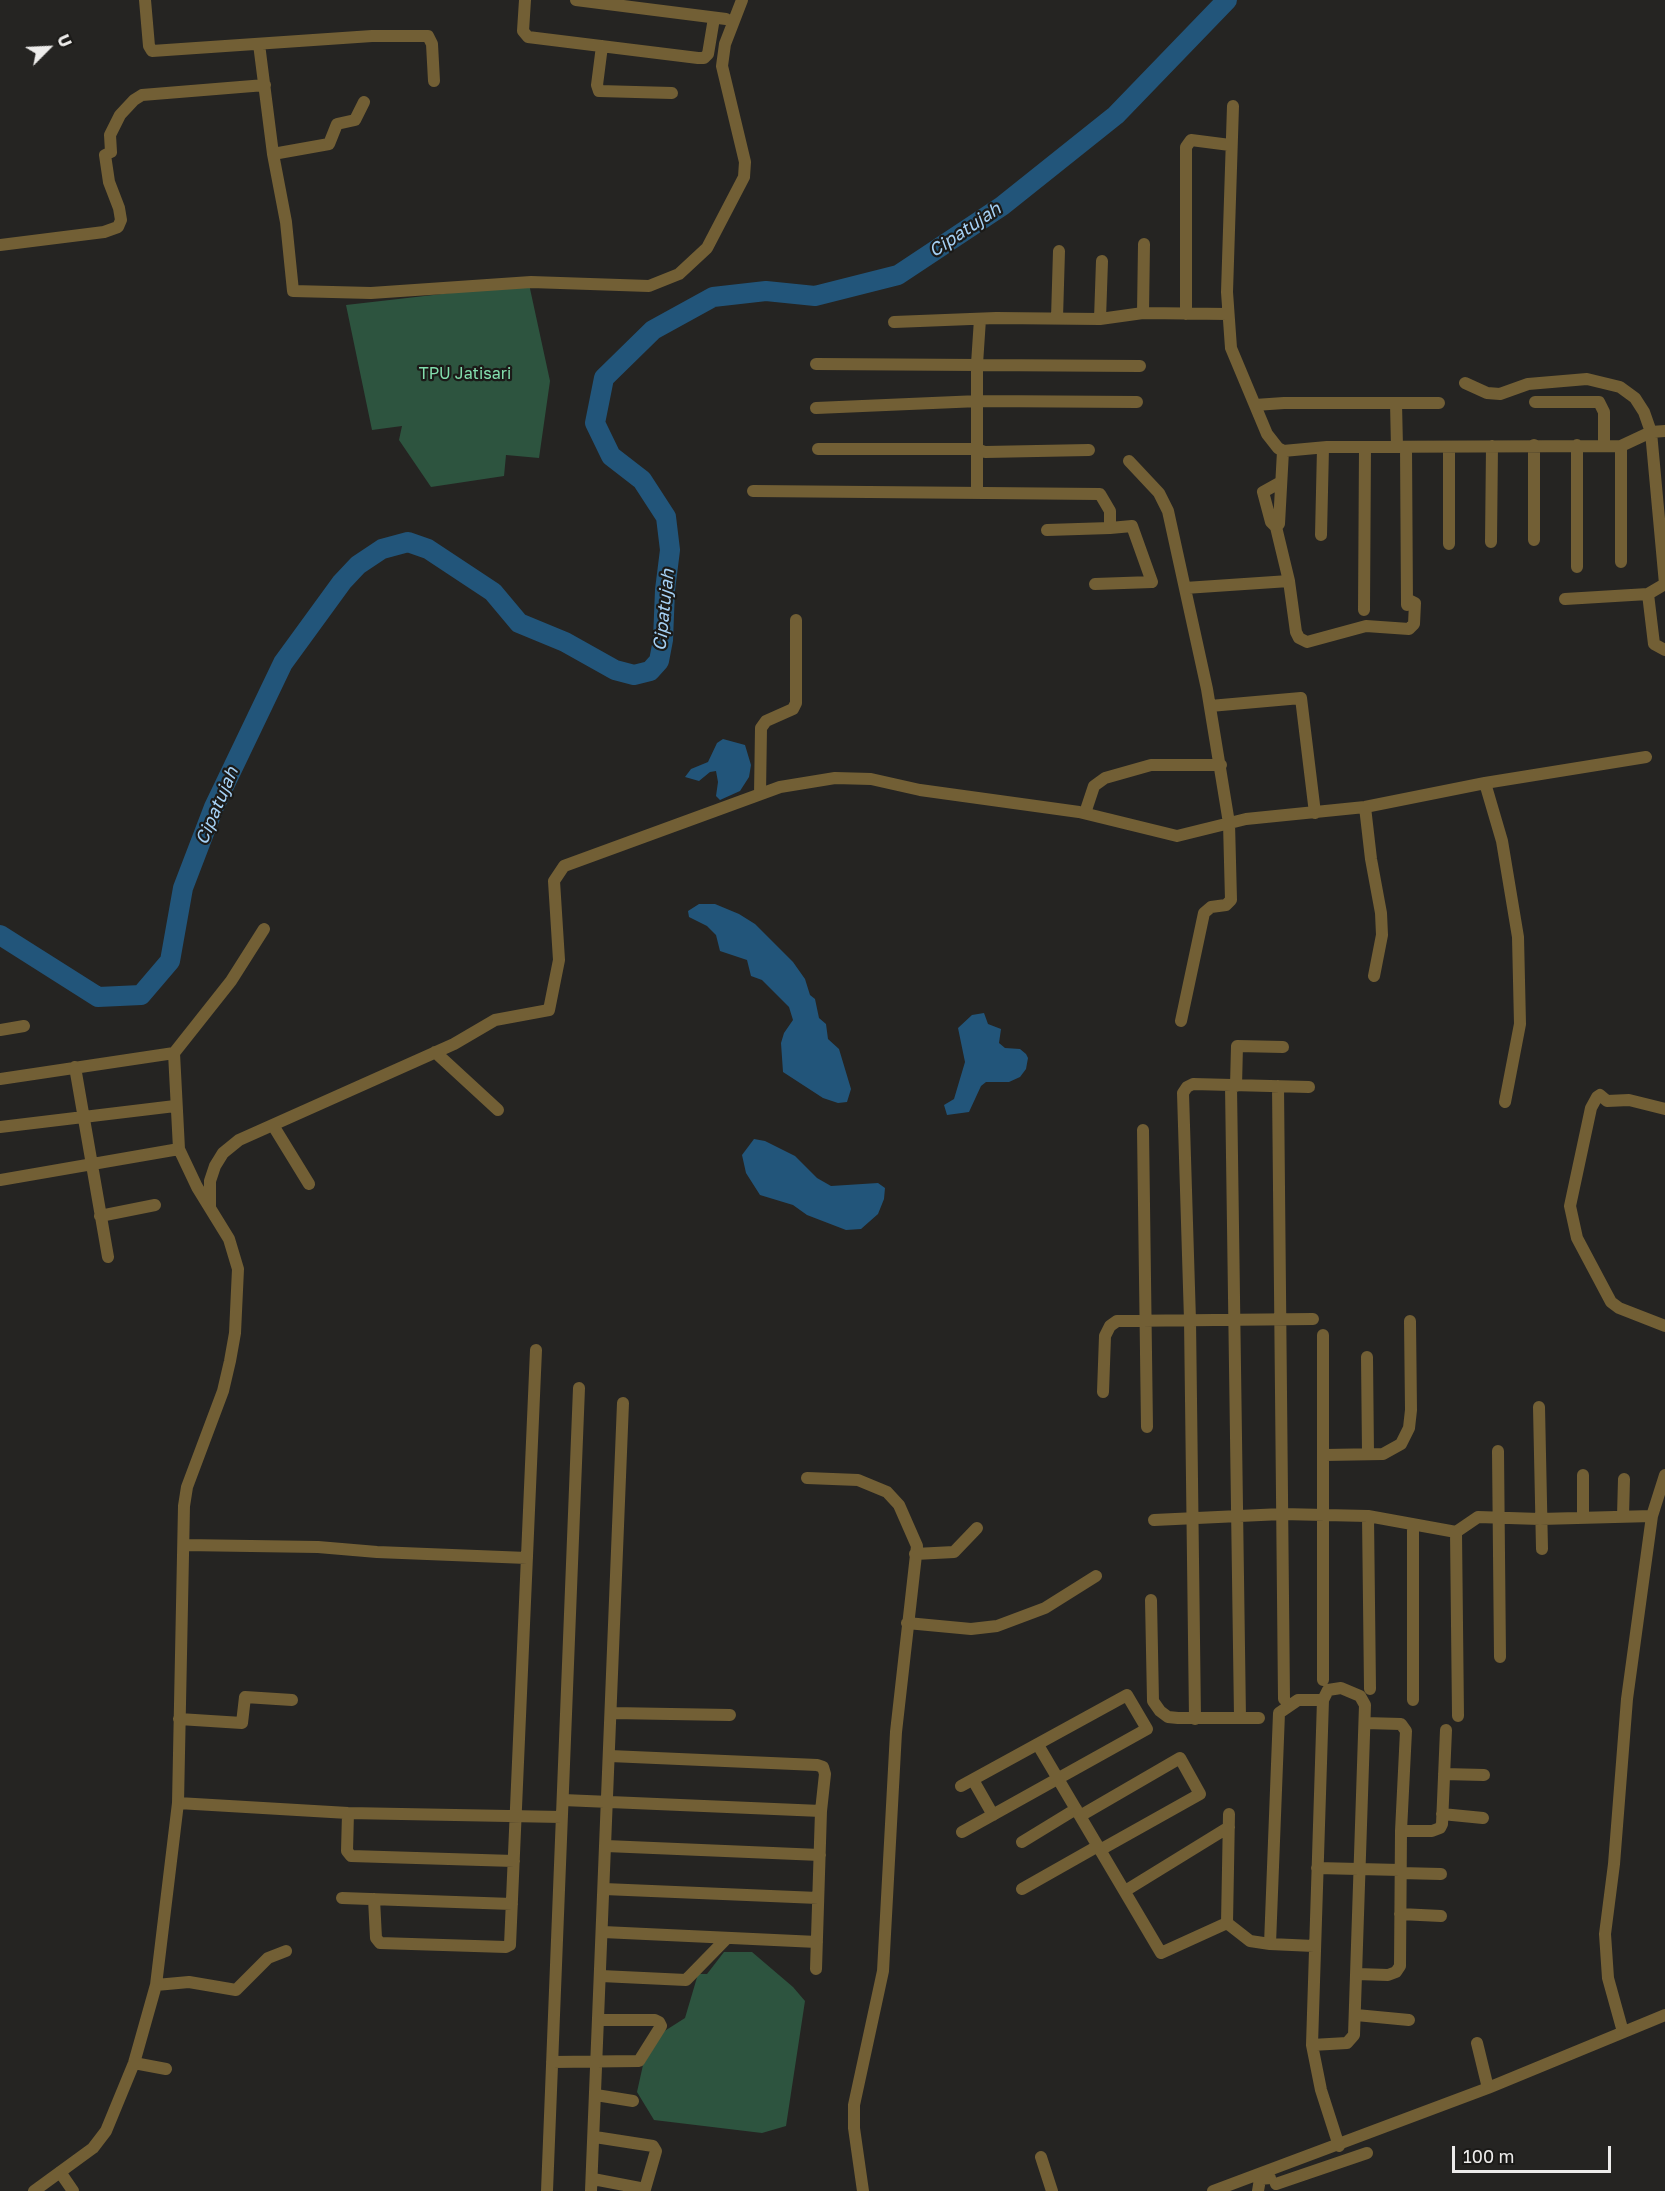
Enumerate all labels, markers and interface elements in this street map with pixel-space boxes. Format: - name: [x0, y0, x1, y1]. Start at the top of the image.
- north arrow: [18, 18, 78, 78]
- text: U: [53, 31, 76, 50]
- water label: Cipatujah: [925, 198, 1005, 262]
- park label: TPU Jatisari: [419, 364, 511, 384]
- water label: Cipatujah: [649, 568, 679, 652]
- water label: Cipatujah: [191, 764, 243, 848]
- scale bar: [1455, 2134, 1614, 2172]
- text: 100 m: [1463, 2145, 1514, 2167]

